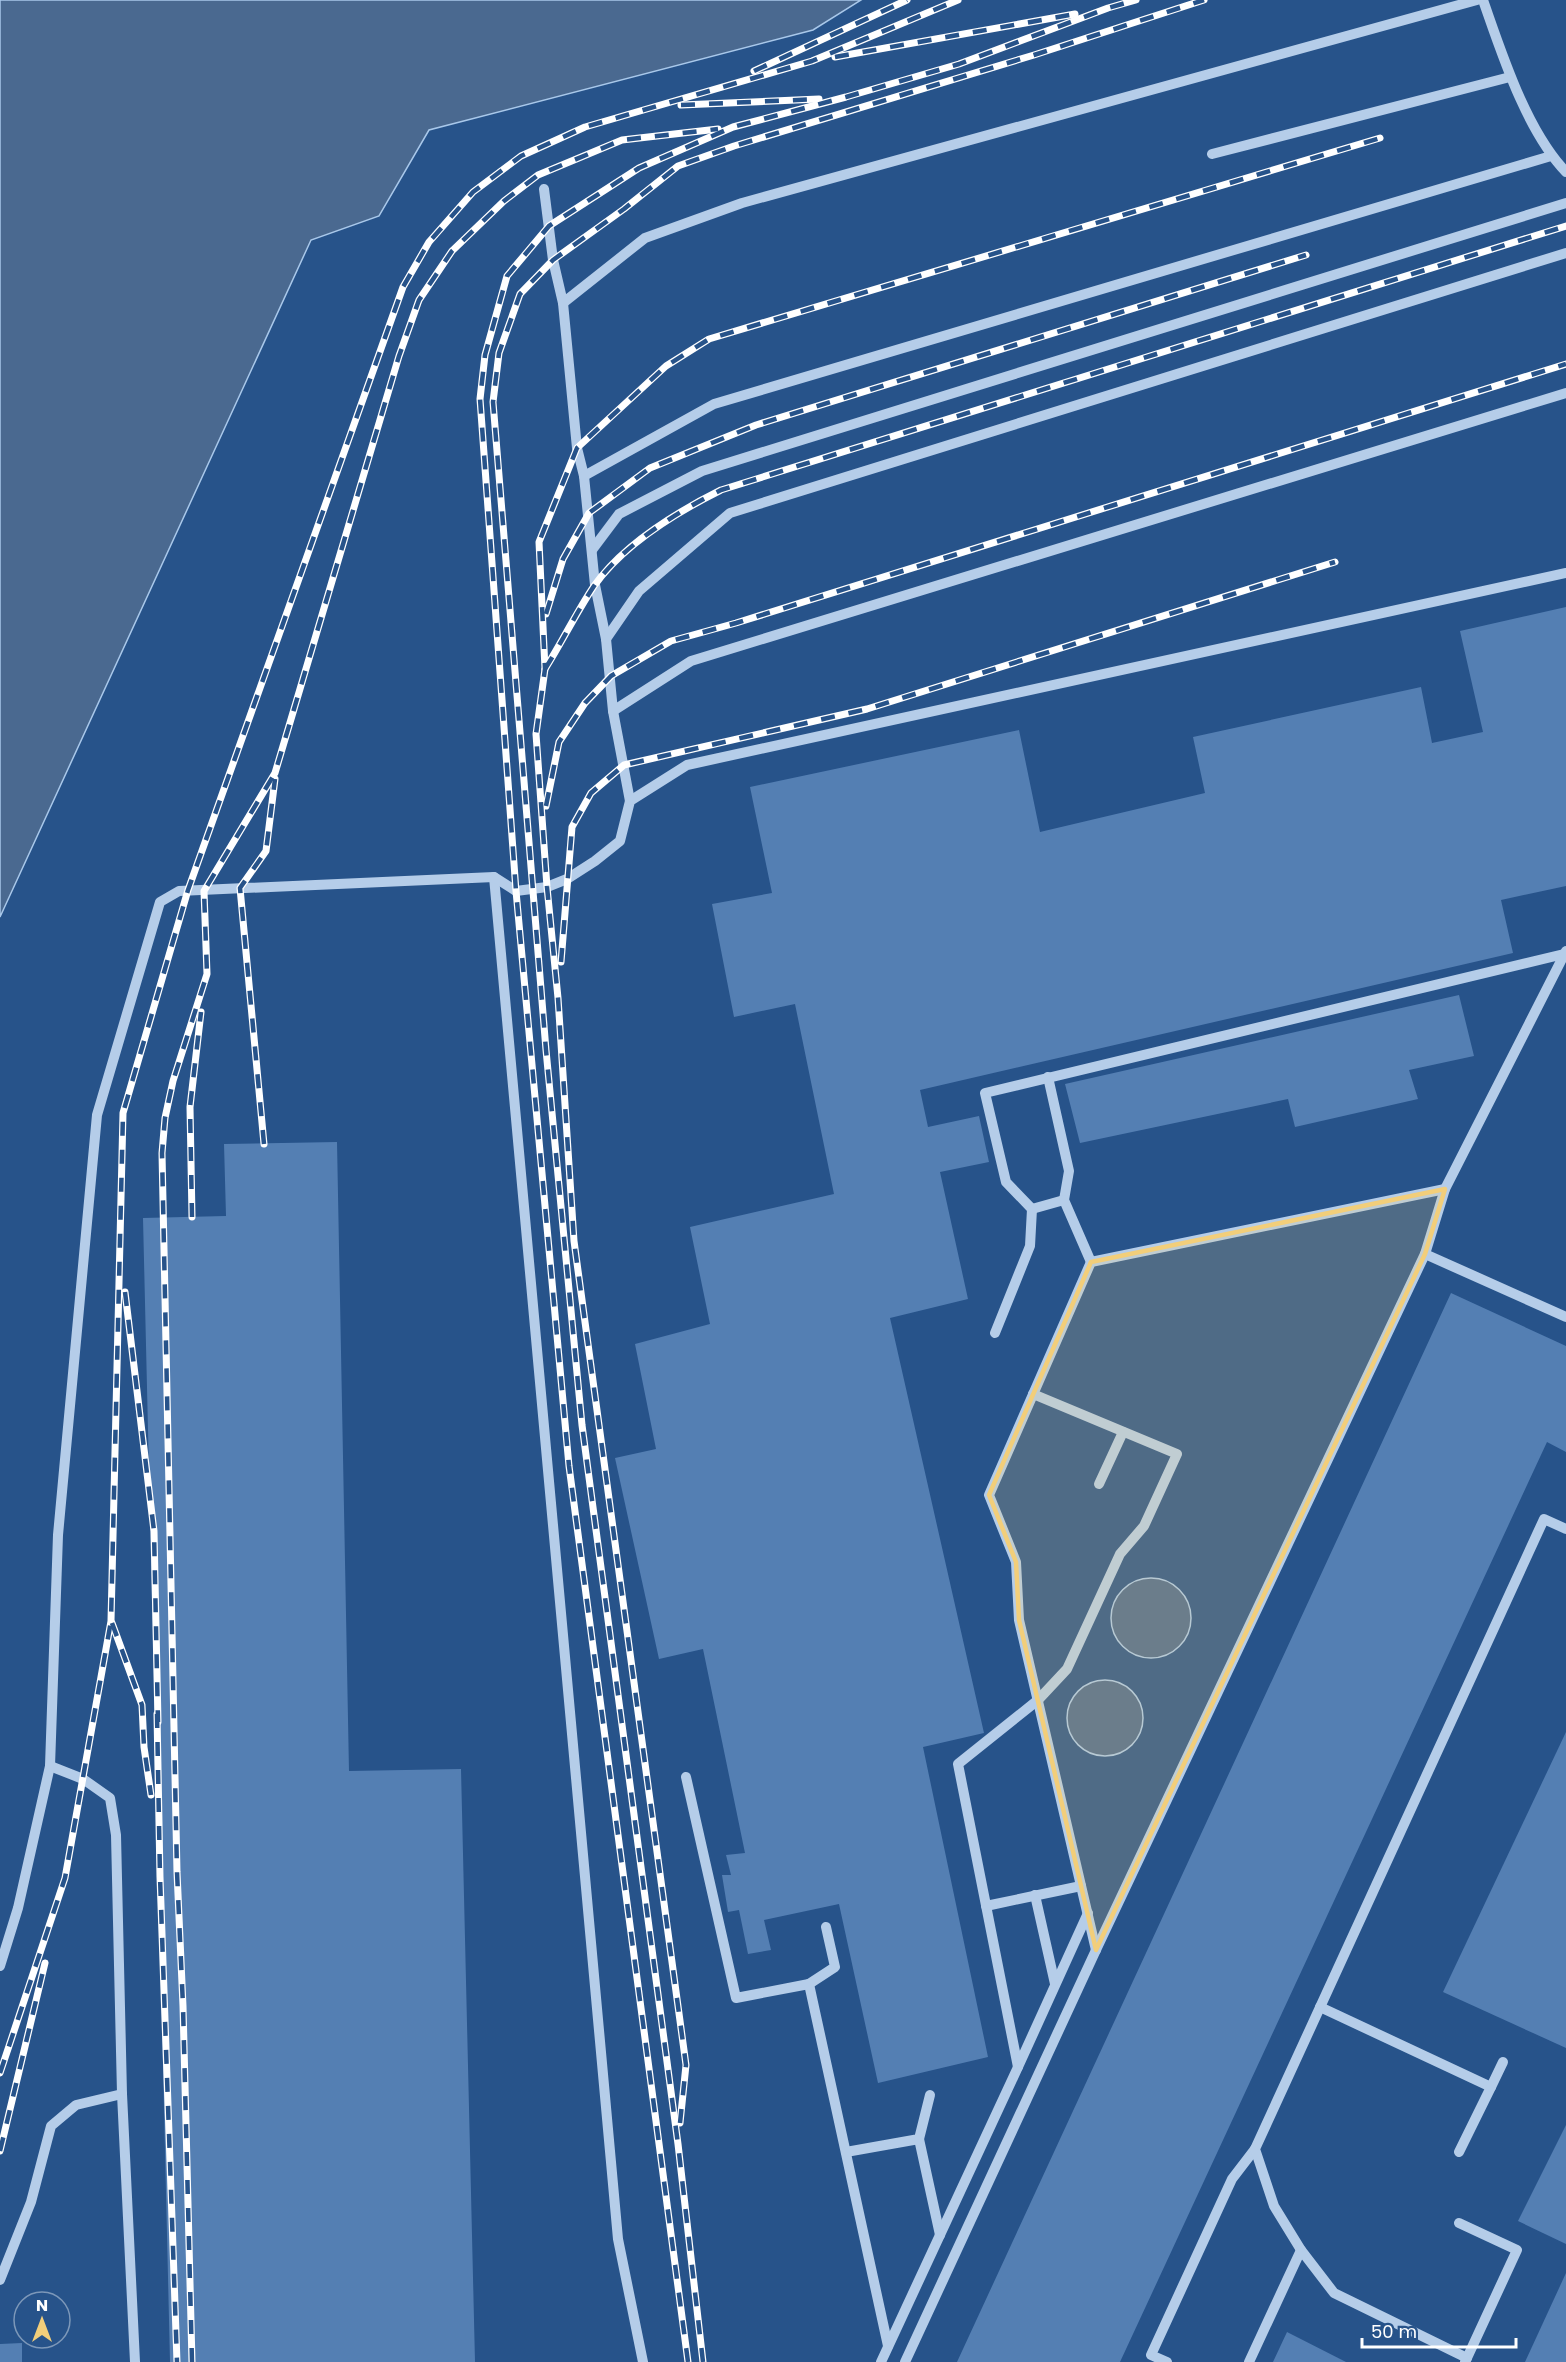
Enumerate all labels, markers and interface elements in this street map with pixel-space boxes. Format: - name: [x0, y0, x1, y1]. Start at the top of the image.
- north arrow: [12, 2290, 72, 2350]
- text: N: [36, 2294, 48, 2317]
- scale bar: [1362, 2311, 1516, 2349]
- text: 50 m: [1371, 2319, 1417, 2344]

